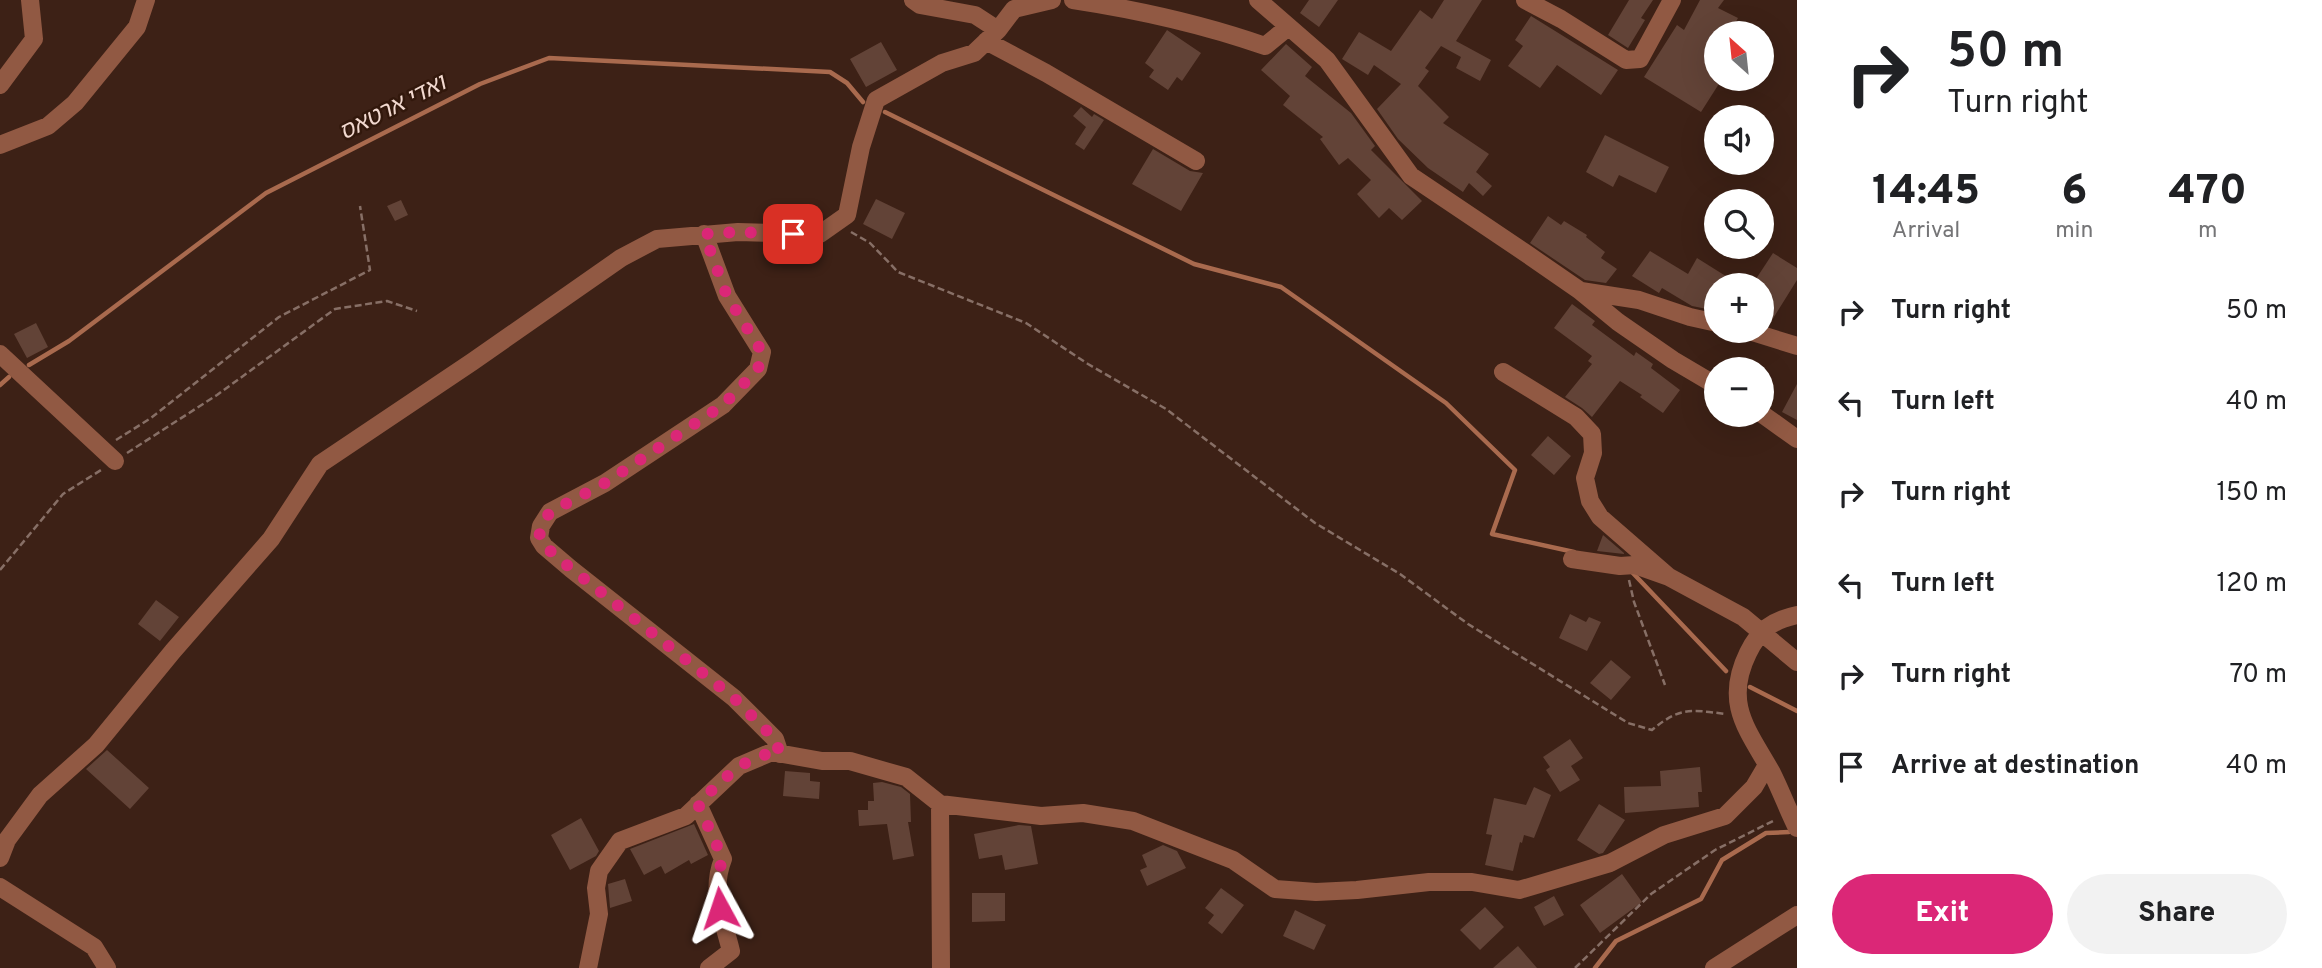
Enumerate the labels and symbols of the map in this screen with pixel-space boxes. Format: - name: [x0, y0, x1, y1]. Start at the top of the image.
- north arrow: [1704, 21, 1774, 91]
- water label: ואדי ארטאס: [335, 69, 453, 148]
- pin: [763, 204, 823, 264]
- position arrow: [683, 871, 757, 945]

